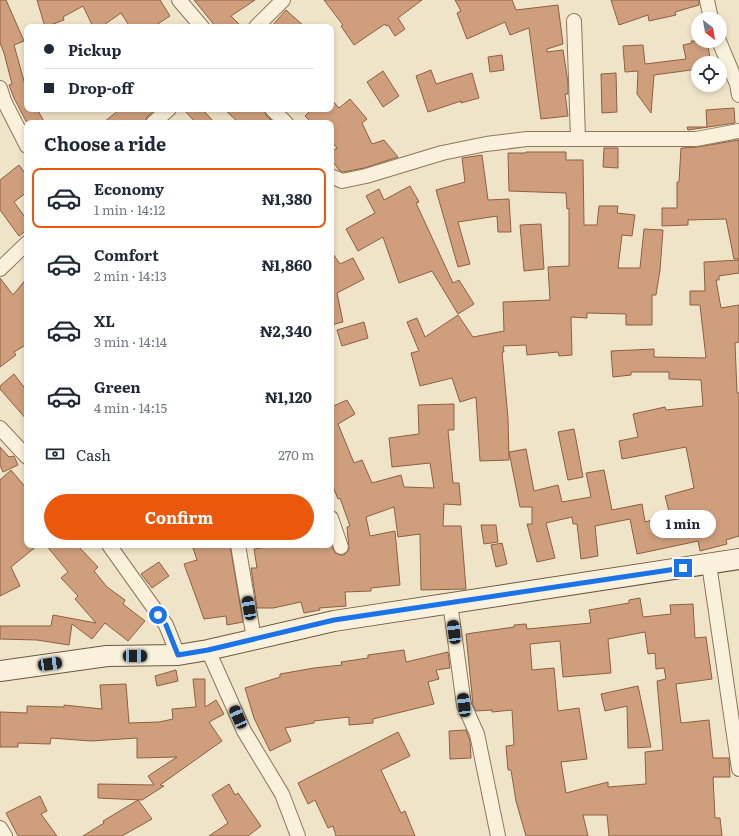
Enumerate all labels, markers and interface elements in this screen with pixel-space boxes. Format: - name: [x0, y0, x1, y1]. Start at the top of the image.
- north arrow: [691, 12, 727, 48]
- map controls: [691, 12, 727, 92]
- text: Pickup: [68, 38, 121, 61]
- button: locate: [691, 56, 727, 92]
- text: Drop-off: [68, 76, 133, 99]
- text: Choose a ride: [44, 130, 166, 157]
- text: Economy: [94, 177, 164, 200]
- icon: car: [46, 180, 82, 216]
- text: ₦1,380: [262, 187, 312, 210]
- text: 1 min · 14:12: [94, 200, 165, 219]
- text: Comfort: [94, 243, 159, 266]
- icon: car: [46, 246, 82, 282]
- text: ₦1,860: [261, 253, 312, 276]
- text: 2 min · 14:13: [94, 266, 167, 285]
- text: XL: [94, 309, 115, 332]
- icon: car: [46, 312, 82, 348]
- text: ₦2,340: [260, 319, 312, 342]
- text: 3 min · 14:14: [94, 332, 167, 351]
- text: Green: [94, 375, 141, 398]
- icon: car: [46, 378, 82, 414]
- text: ₦1,120: [265, 385, 312, 408]
- text: 4 min · 14:15: [94, 398, 167, 417]
- icon: cash: [44, 443, 66, 465]
- text: Cash: [76, 443, 111, 466]
- text: 270 m: [278, 445, 314, 464]
- button: Confirm: [44, 494, 314, 540]
- callout: 1 min: [650, 510, 716, 538]
- text: 1 min: [666, 514, 700, 533]
- route end: [674, 559, 692, 577]
- car: [241, 595, 257, 621]
- route start: [149, 606, 167, 624]
- car: [447, 619, 461, 645]
- car: [123, 650, 147, 662]
- car: [37, 656, 63, 672]
- car: [457, 692, 471, 718]
- car: [228, 704, 248, 730]

